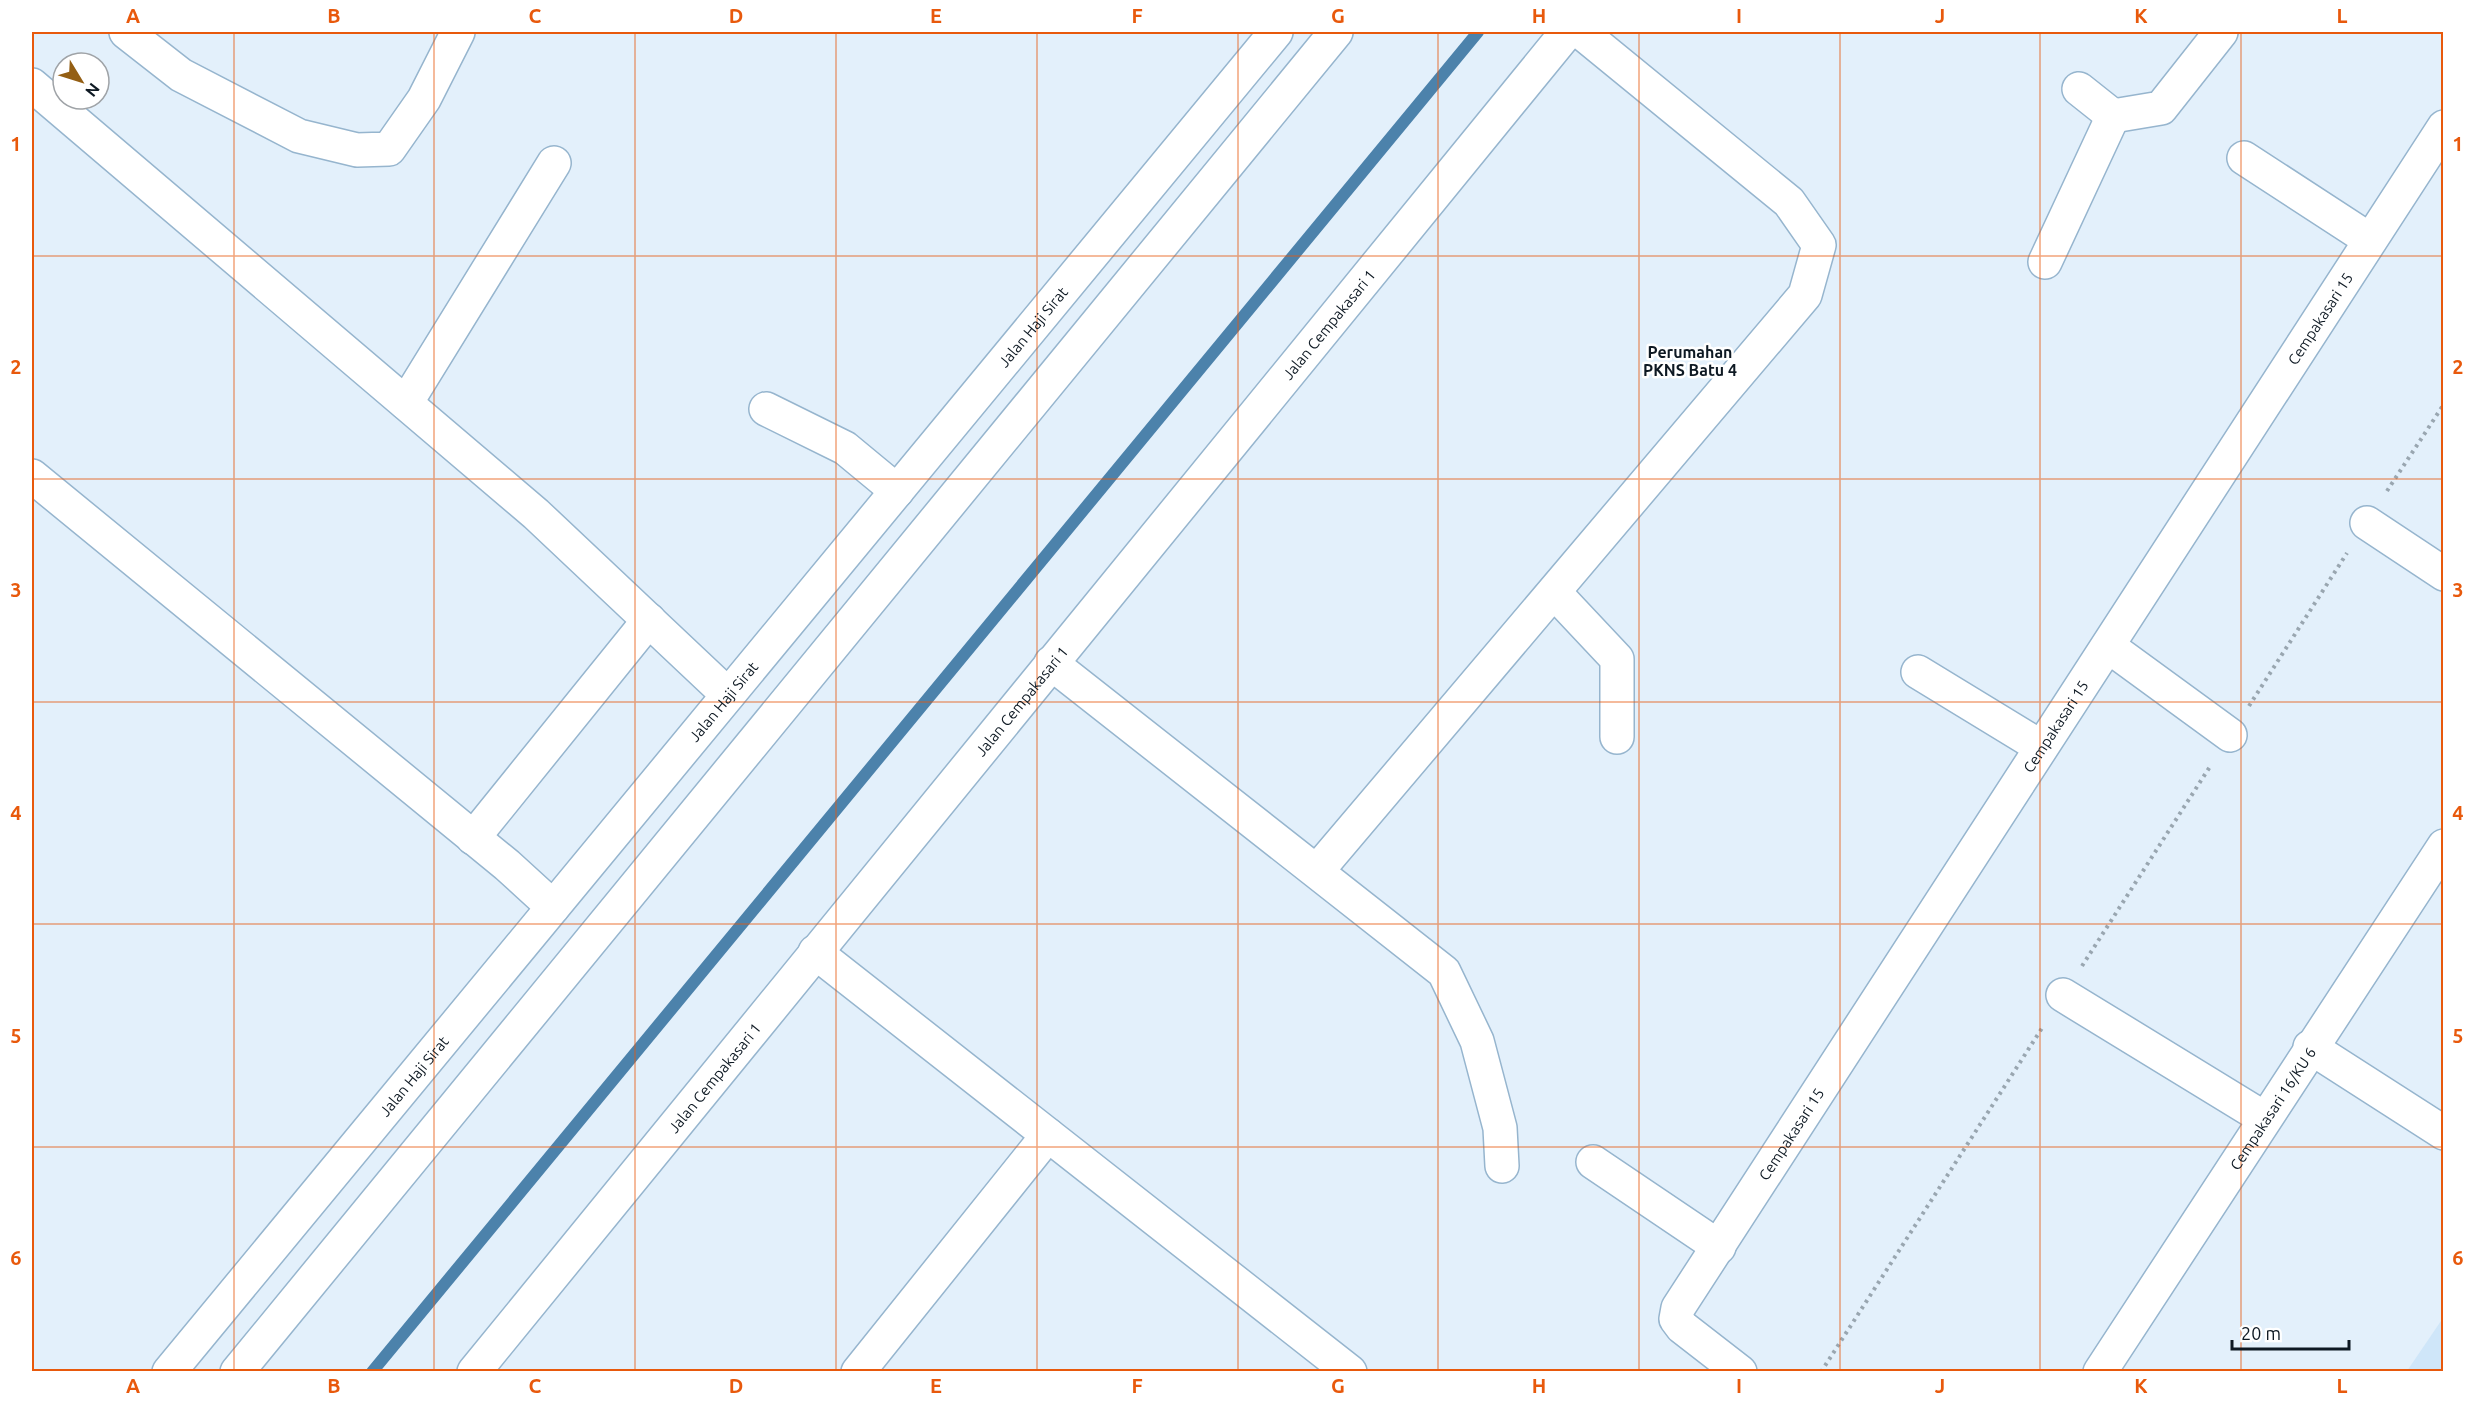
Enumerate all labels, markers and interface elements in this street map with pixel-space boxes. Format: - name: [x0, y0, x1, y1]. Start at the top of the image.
- text: A: [126, 4, 140, 27]
- text: B: [327, 4, 341, 27]
- text: C: [529, 4, 542, 27]
- text: D: [729, 4, 743, 27]
- text: E: [930, 4, 942, 27]
- text: F: [1131, 4, 1143, 27]
- text: G: [1331, 4, 1345, 27]
- text: H: [1532, 4, 1546, 27]
- text: I: [1736, 4, 1742, 27]
- text: J: [1935, 4, 1945, 27]
- text: K: [2134, 4, 2148, 27]
- text: L: [2337, 4, 2348, 27]
- north arrow: [51, 51, 111, 111]
- text: N: [82, 80, 104, 100]
- text: 1: [10, 132, 22, 155]
- text: 1: [2452, 132, 2464, 155]
- street label: Jalan Cempakasari 1: [1279, 266, 1378, 383]
- street label: Cempakasari 15: [2284, 269, 2356, 368]
- street label: Jalan Haji Sirat: [995, 283, 1071, 370]
- district label: Perumahan PKNS Batu 4: [1643, 343, 1737, 379]
- text: 2: [10, 355, 22, 378]
- text: 2: [2452, 355, 2464, 378]
- text: 3: [10, 578, 22, 601]
- text: 3: [2452, 578, 2464, 601]
- street label: Jalan Cempakasari 1: [972, 643, 1071, 759]
- street label: Jalan Haji Sirat: [685, 658, 761, 745]
- street label: Cempakasari 15: [2019, 677, 2091, 775]
- text: 4: [10, 801, 22, 824]
- text: 4: [2452, 801, 2464, 824]
- street label: Jalan Cempakasari 1: [664, 1019, 764, 1136]
- text: 5: [10, 1024, 22, 1047]
- text: 5: [2452, 1024, 2464, 1047]
- street label: Jalan Haji Sirat: [376, 1032, 452, 1119]
- street label: Cempakasari 16/KU 6: [2226, 1044, 2319, 1173]
- street label: Cempakasari 15: [1755, 1085, 1827, 1183]
- text: 6: [10, 1246, 22, 1269]
- text: 6: [2452, 1246, 2464, 1269]
- scale bar: [2232, 1313, 2349, 1351]
- text: 20 m: [2241, 1323, 2281, 1343]
- text: A: [126, 1374, 140, 1397]
- text: B: [327, 1374, 341, 1397]
- text: C: [529, 1374, 542, 1397]
- text: D: [729, 1374, 743, 1397]
- text: E: [930, 1374, 942, 1397]
- text: F: [1131, 1374, 1143, 1397]
- text: G: [1331, 1374, 1345, 1397]
- text: H: [1532, 1374, 1546, 1397]
- text: I: [1736, 1374, 1742, 1397]
- text: J: [1935, 1374, 1945, 1397]
- text: K: [2134, 1374, 2148, 1397]
- text: L: [2337, 1374, 2348, 1397]

